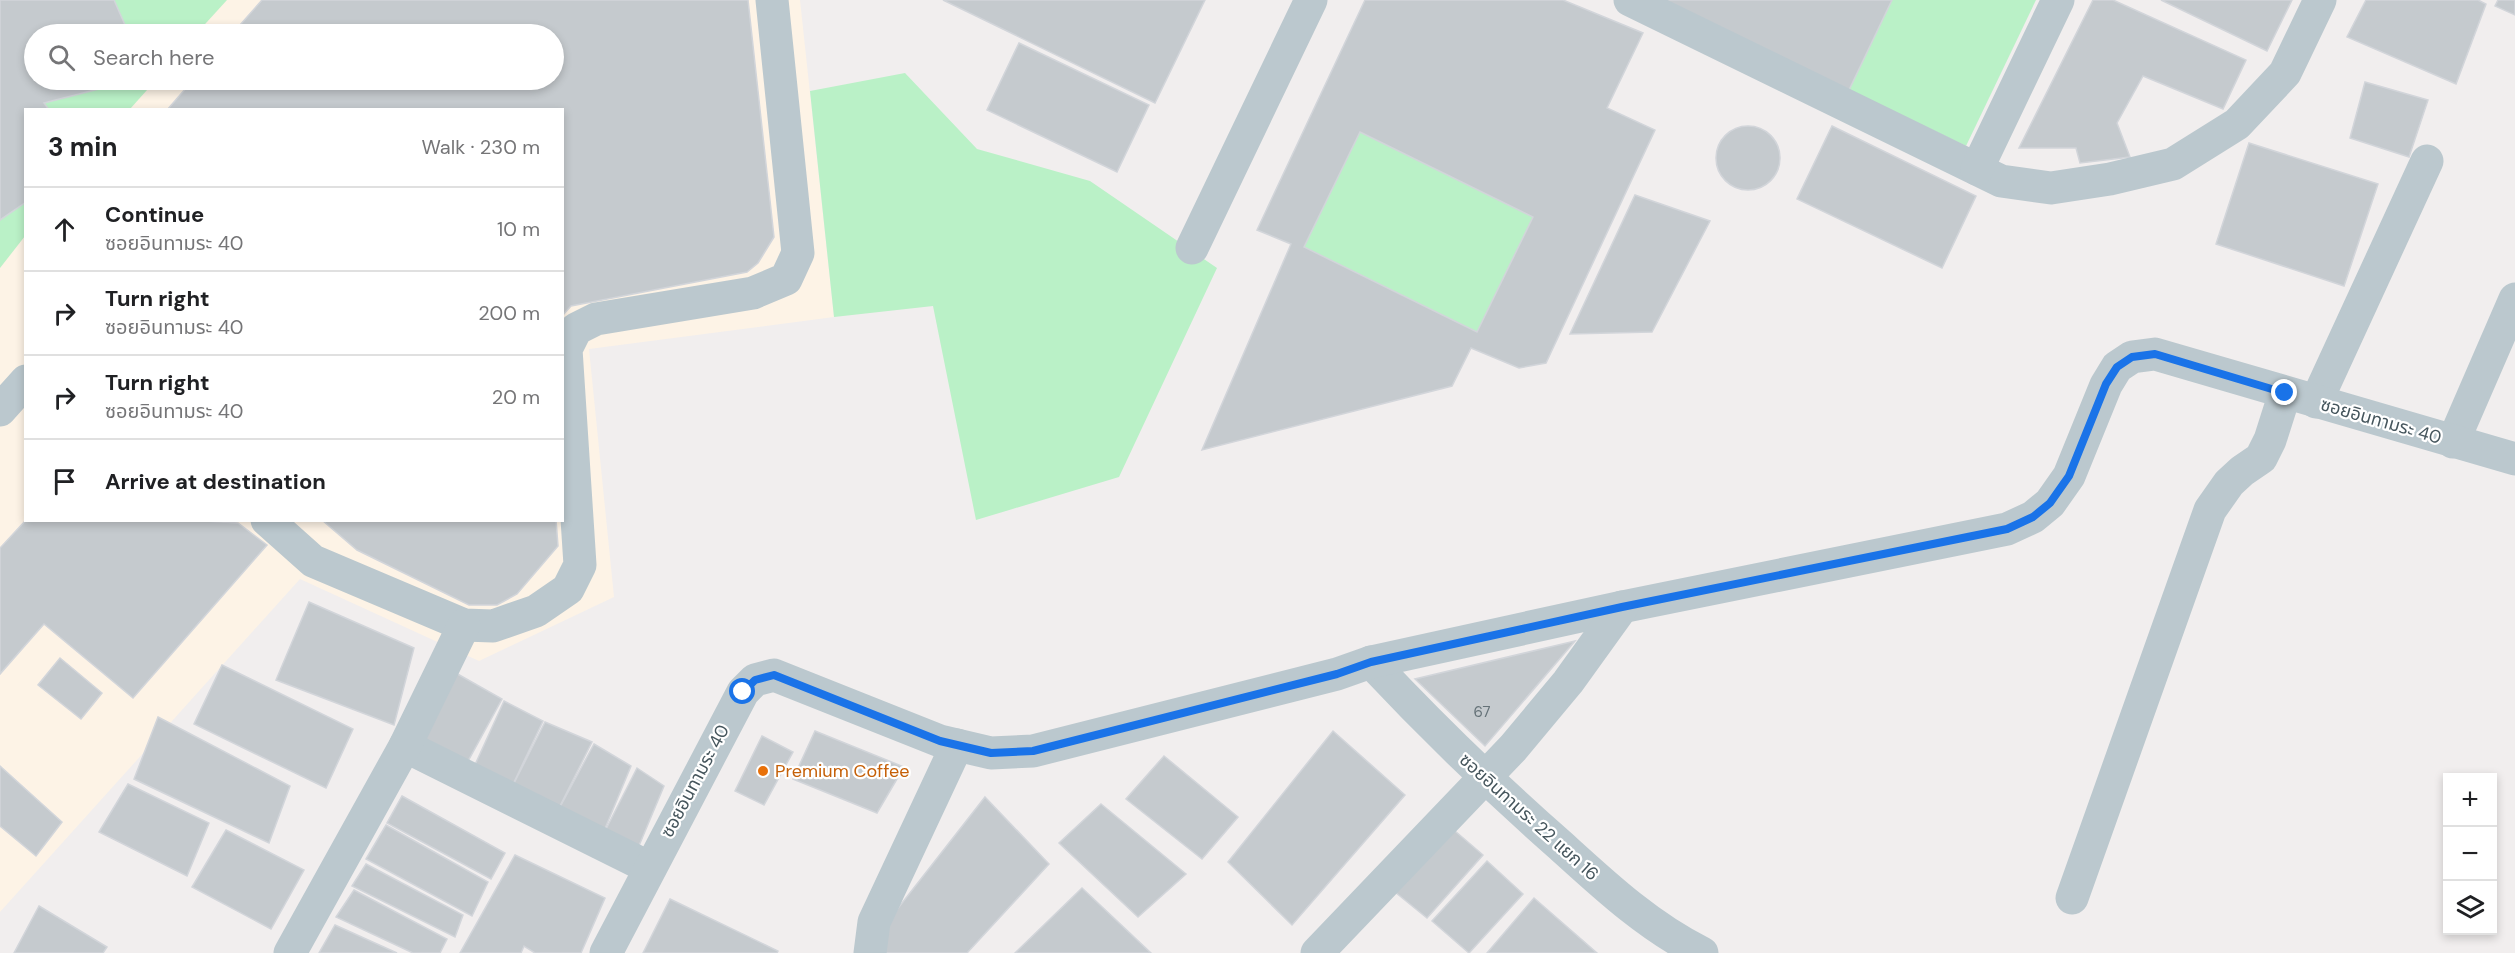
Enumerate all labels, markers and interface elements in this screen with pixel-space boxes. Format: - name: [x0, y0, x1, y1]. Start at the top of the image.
- search box: [24, 24, 564, 90]
- icon: search: [45, 41, 78, 74]
- text: Search here: [93, 43, 214, 72]
- text: 3 min: [48, 130, 117, 164]
- text: Walk · 230 m: [421, 134, 540, 160]
- text: Continue: [105, 200, 204, 229]
- icon: ahead: [48, 213, 81, 246]
- text: 10 m: [497, 216, 540, 242]
- text: ซอยอินทามระ 40: [105, 230, 243, 256]
- text: Turn right: [105, 284, 210, 313]
- icon: right: [48, 297, 81, 330]
- text: 200 m: [478, 300, 540, 326]
- text: ซอยอินทามระ 40: [105, 314, 243, 340]
- text: Turn right: [105, 368, 210, 397]
- route end: [2271, 379, 2297, 405]
- icon: right: [48, 381, 81, 414]
- text: 20 m: [492, 384, 540, 410]
- street label: ซอยอินทามระ 40: [2318, 392, 2444, 450]
- text: ซอยอินทามระ 40: [105, 398, 243, 424]
- icon: arrive: [48, 465, 81, 498]
- text: Arrive at destination: [105, 467, 326, 496]
- route start: [729, 678, 755, 704]
- house number: 67: [1473, 702, 1491, 722]
- street label: ซอยอินทามระ 40: [655, 720, 735, 842]
- street label: ซอยอินทามระ 22 แยก 16: [1454, 748, 1604, 886]
- place label: Premium Coffee: [775, 759, 909, 783]
- marker: Premium Coffee: [756, 764, 770, 778]
- map controls: [2443, 773, 2497, 935]
- button: +: [2443, 773, 2497, 827]
- button: −: [2443, 827, 2497, 881]
- button: layers: [2443, 881, 2497, 935]

